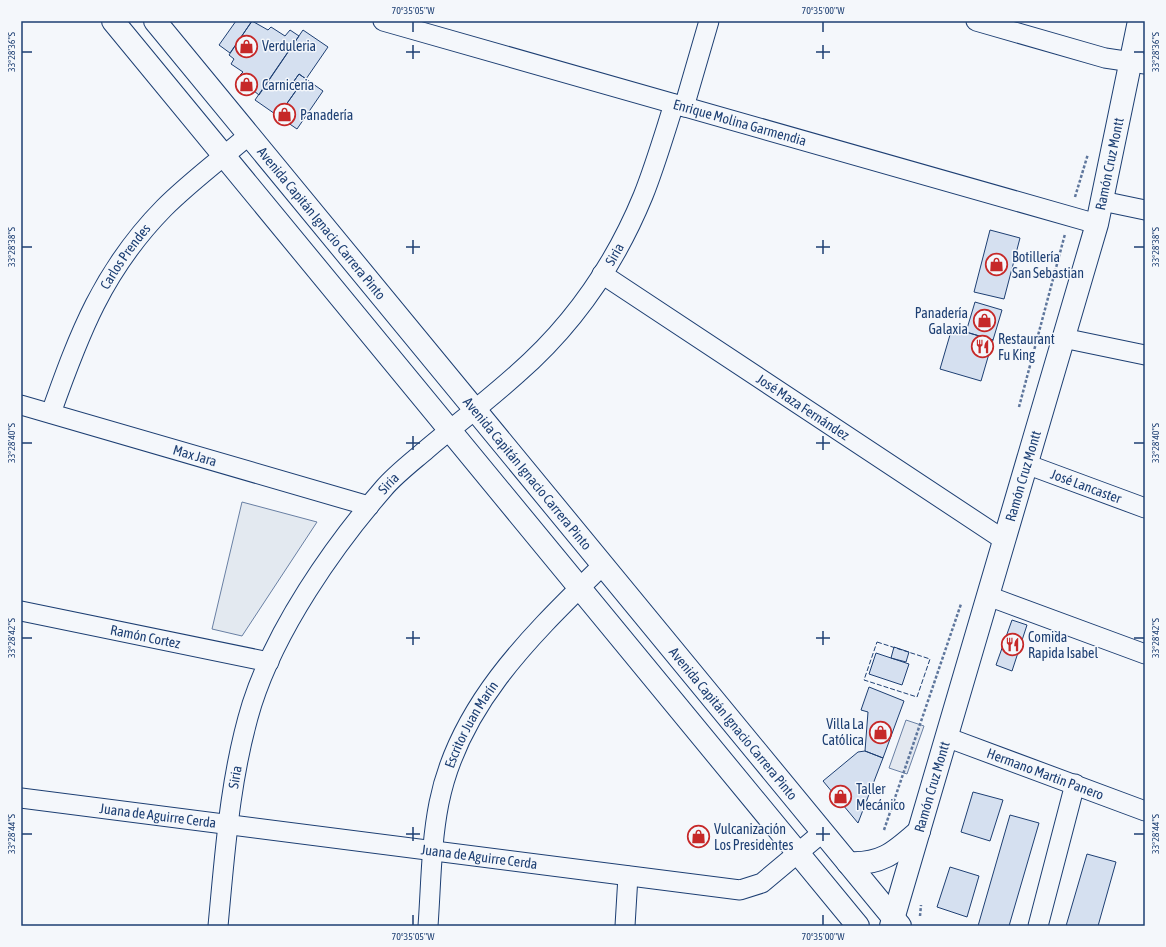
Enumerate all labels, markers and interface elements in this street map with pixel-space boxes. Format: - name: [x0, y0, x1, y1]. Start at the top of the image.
- text: 70°35'05"W: [391, 5, 435, 16]
- text: 70°35'00"W: [801, 5, 845, 16]
- text: 33°28'36"S: [6, 32, 17, 72]
- text: 33°28'36"S: [1150, 32, 1161, 72]
- shop icon: Verduleria: [234, 33, 260, 59]
- place label: Verduleria: [262, 38, 316, 54]
- shop icon: Carniceria: [234, 72, 260, 98]
- place label: Carniceria: [262, 77, 314, 93]
- street label: Enrique Molina Garmendia: [671, 96, 808, 149]
- shop icon: Panadería: [271, 102, 297, 128]
- place label: Panadería: [300, 107, 353, 123]
- street label: Ramón Cruz Montt: [1092, 116, 1127, 212]
- street label: Avenida Capitán Ignacio Carrera Pinto: [254, 144, 389, 303]
- street label: Carlos Prendes: [97, 221, 154, 292]
- text: 33°28'38"S: [6, 227, 17, 267]
- text: 33°28'38"S: [1150, 227, 1161, 267]
- street label: Siria: [602, 240, 627, 268]
- place label: Botillería San Sebastian: [1012, 249, 1084, 281]
- shop icon: Botillería San Sebastian: [984, 252, 1010, 278]
- place label: Panadería Galaxia: [915, 305, 968, 337]
- shop icon: Panadería Galaxia: [971, 308, 997, 334]
- place label: Restaurant Fu King: [998, 331, 1055, 363]
- restaurant icon: Restaurant Fu King: [970, 334, 996, 360]
- street label: José Maza Fernández: [754, 371, 852, 443]
- street label: Avenida Capitán Ignacio Carrera Pinto: [460, 394, 595, 553]
- text: 33°28'40"S: [6, 423, 17, 463]
- text: 33°28'40"S: [1150, 423, 1161, 463]
- street label: Ramón Cruz Montt: [1002, 429, 1044, 523]
- street label: Max Jara: [171, 442, 219, 469]
- street label: José Lancaster: [1048, 466, 1124, 507]
- street label: Siria: [375, 469, 402, 497]
- text: 33°28'42"S: [6, 618, 17, 658]
- text: 33°28'42"S: [1150, 618, 1161, 658]
- street label: Ramón Cortez: [109, 622, 182, 652]
- place label: Comida Rapida Isabel: [1028, 629, 1098, 661]
- restaurant icon: Comida Rapida Isabel: [999, 632, 1025, 658]
- street label: Avenida Capitán Ignacio Carrera Pinto: [666, 644, 801, 803]
- street label: Escritor Juan Marín: [441, 678, 501, 770]
- place label: Villa La Católica: [822, 716, 864, 748]
- shop icon: Villa La Católica: [867, 719, 893, 745]
- street label: Ramón Cruz Montt: [911, 740, 953, 834]
- street label: Hermano Martin Panero: [985, 745, 1106, 803]
- street label: Siria: [225, 764, 245, 790]
- place label: Taller Mecánico: [856, 781, 905, 813]
- shop icon: Taller Mecánico: [827, 784, 853, 810]
- street label: Juana de Aguirre Cerda: [99, 800, 217, 831]
- text: 33°28'44"S: [6, 814, 17, 854]
- text: 33°28'44"S: [1150, 814, 1161, 854]
- place label: Vulcanización Los Presidentes: [714, 821, 793, 853]
- shop icon: Vulcanización Los Presidentes: [685, 824, 711, 850]
- street label: Juana de Aguirre Cerda: [420, 841, 538, 872]
- text: 70°35'05"W: [391, 931, 435, 942]
- text: 70°35'00"W: [801, 931, 845, 942]

